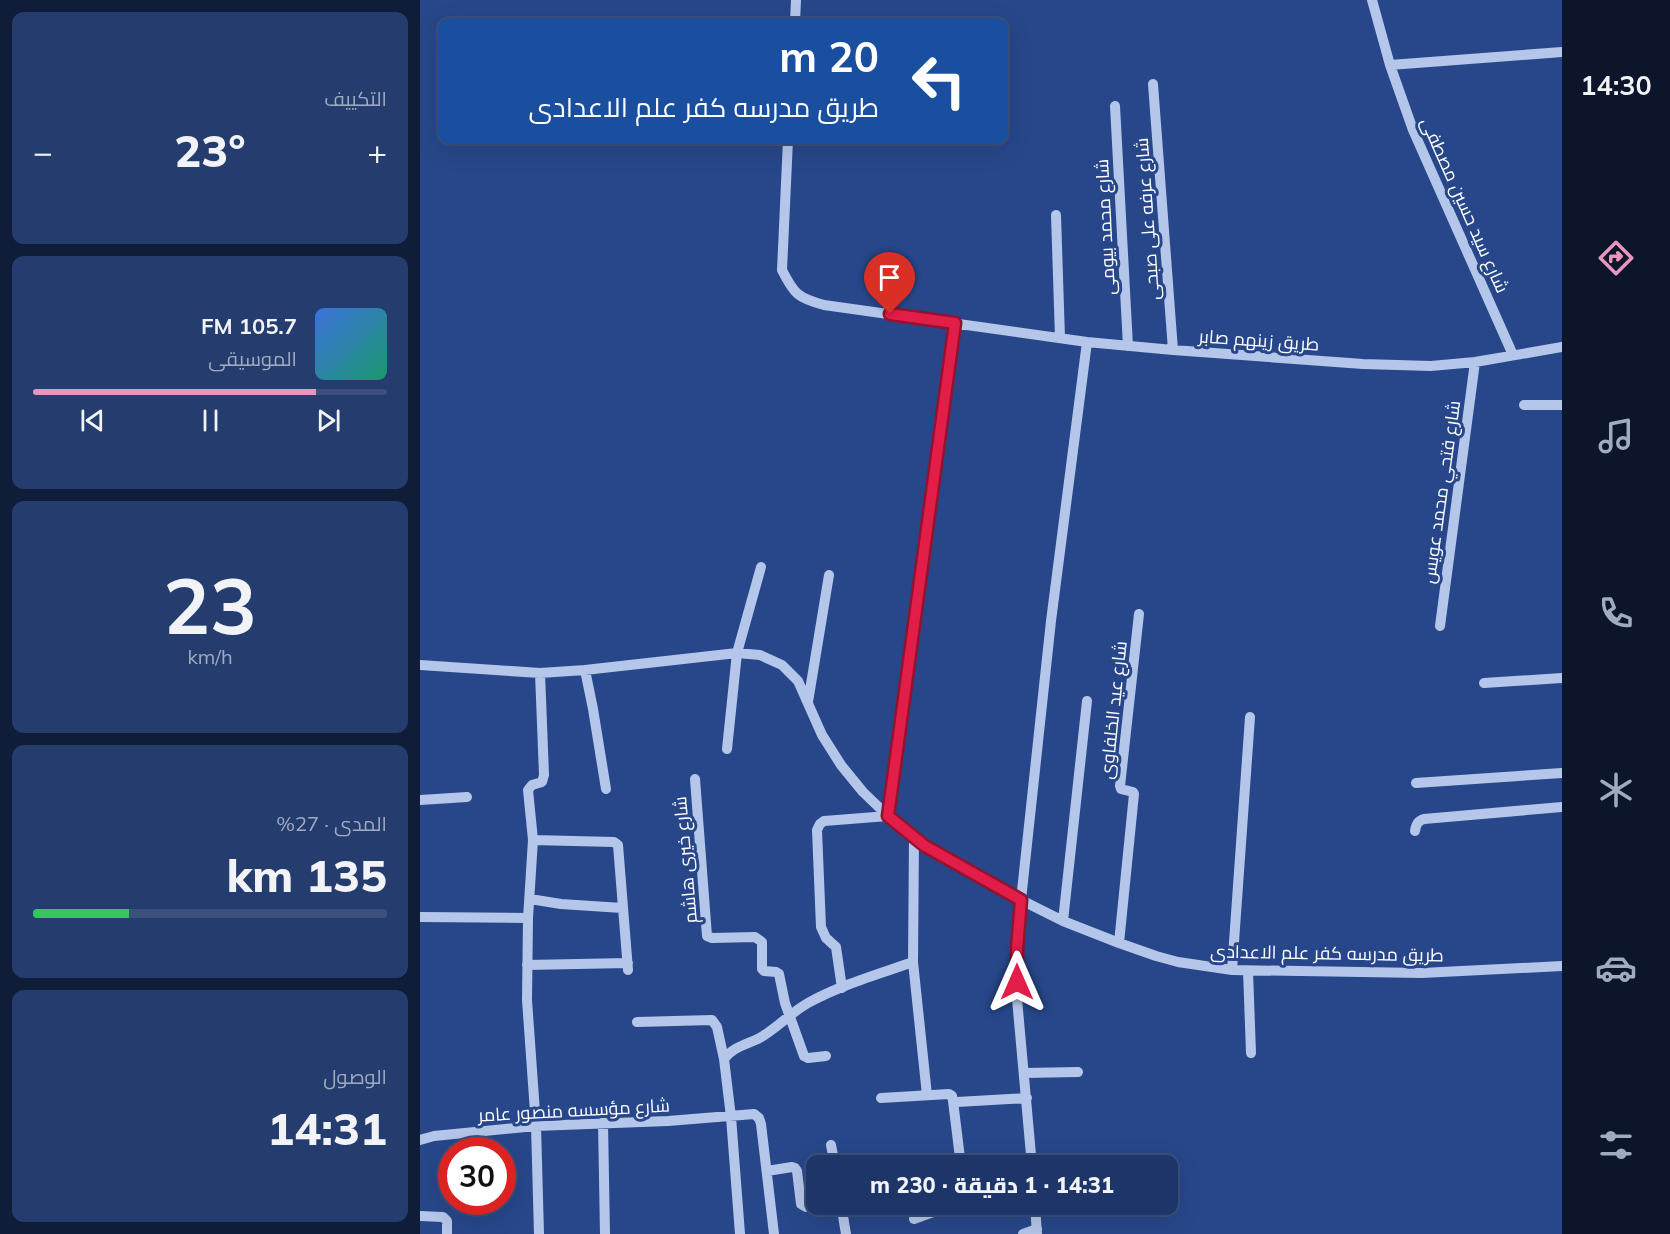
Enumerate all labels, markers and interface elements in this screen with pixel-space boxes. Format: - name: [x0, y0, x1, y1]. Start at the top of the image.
- text: 20 m: [779, 30, 879, 83]
- icon: left: [900, 42, 978, 120]
- text: 14:30: [1580, 68, 1652, 102]
- text: التكييف: [324, 86, 387, 111]
- text: طريق مدرسه كفر علم الاعدادى: [528, 90, 879, 124]
- street label: شارع سيد حسين مصطفى: [1415, 114, 1514, 297]
- text: 23°: [174, 122, 246, 178]
- text: −: [33, 131, 53, 172]
- text: +: [367, 131, 387, 172]
- street label: شارع عرفه على صبحى: [1130, 137, 1165, 301]
- street label: شارع محمد بيومى: [1090, 158, 1121, 296]
- icon: directions: [1595, 237, 1637, 279]
- pin: [864, 252, 915, 314]
- icon: arrive: [873, 261, 906, 294]
- text: 105.7 FM: [201, 312, 297, 340]
- street label: طريق زينهم صابر: [1197, 324, 1320, 357]
- text: الموسيقى: [208, 346, 297, 371]
- street label: شارع فتحي محمد عويس: [1417, 399, 1468, 585]
- icon: previous: [76, 404, 109, 437]
- icon: pause: [194, 404, 227, 437]
- icon: next: [312, 404, 345, 437]
- icon: music: [1595, 415, 1637, 457]
- text: 23: [163, 556, 257, 654]
- icon: phone: [1595, 592, 1637, 634]
- street label: شارع عيد الخلفاوى: [1094, 640, 1133, 780]
- text: km/h: [187, 644, 233, 669]
- icon: climate: [1595, 769, 1637, 811]
- street label: شارع خيرى هاشم: [668, 795, 703, 924]
- text: المدى · 27%: [276, 811, 387, 836]
- text: 135 km: [226, 847, 387, 903]
- street label: طريق مدرسه كفر علم الاعدادى: [1210, 939, 1444, 968]
- icon: car: [1595, 947, 1637, 989]
- position arrow: [985, 950, 1049, 1014]
- text: الوصول: [323, 1064, 387, 1089]
- street label: شارع مؤسسه منصور عامر: [477, 1093, 670, 1128]
- text: 14:31: [267, 1100, 387, 1156]
- icon: filters: [1595, 1124, 1637, 1166]
- speed limit sign: 30: [438, 1137, 516, 1215]
- text: 14:31 · 1 دقيقة · 230 m: [870, 1171, 1114, 1199]

